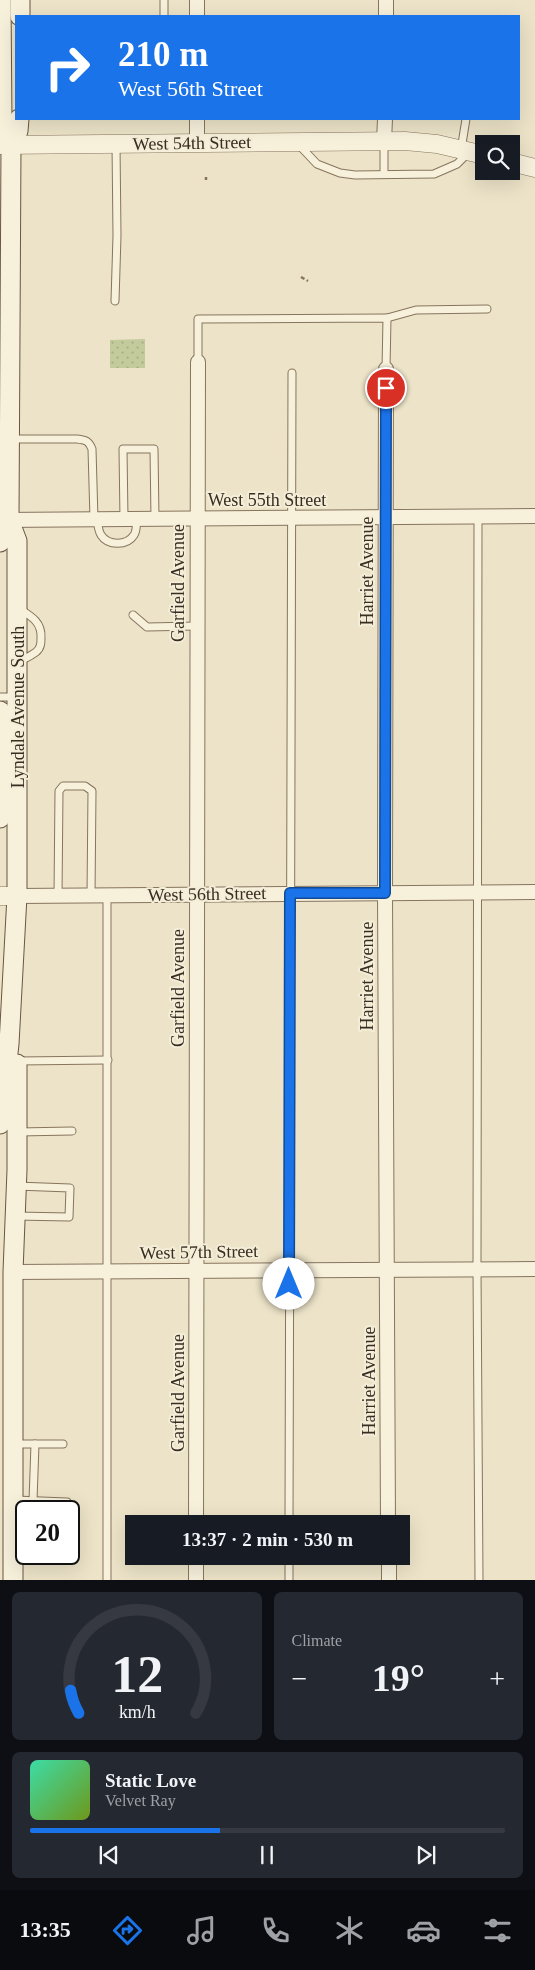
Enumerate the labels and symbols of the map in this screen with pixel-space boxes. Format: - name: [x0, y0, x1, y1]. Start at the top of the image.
- street label: West 54th Street: [133, 132, 251, 154]
- pin: [365, 367, 407, 409]
- street label: West 55th Street: [208, 490, 326, 510]
- street label: Harriet Avenue: [357, 516, 377, 626]
- street label: Garfield Avenue: [168, 524, 188, 642]
- street label: Lyndale Avenue South: [8, 626, 28, 788]
- street label: West 56th Street: [148, 883, 266, 905]
- street label: Harriet Avenue: [357, 921, 377, 1031]
- street label: Garfield Avenue: [168, 929, 188, 1047]
- street label: West 57th Street: [140, 1241, 258, 1263]
- position arrow: [262, 1257, 314, 1309]
- street label: Harriet Avenue: [359, 1326, 379, 1436]
- street label: Garfield Avenue: [168, 1334, 188, 1452]
- speed limit sign: 20: [15, 1500, 80, 1565]

